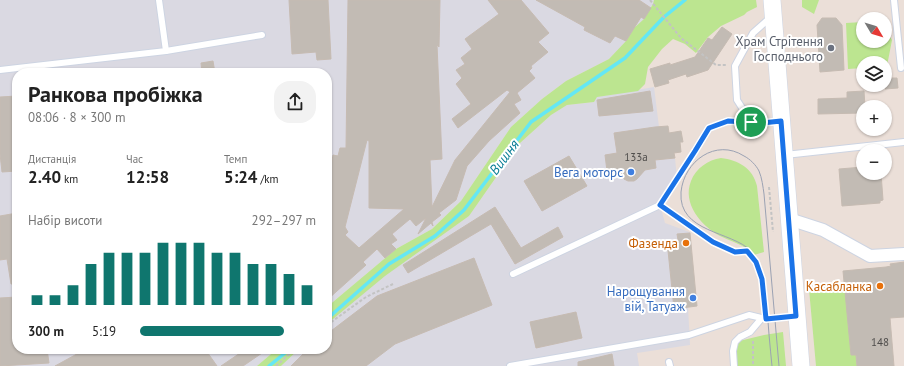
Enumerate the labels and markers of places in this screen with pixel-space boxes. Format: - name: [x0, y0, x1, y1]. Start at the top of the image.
- place label: Храм Стрітення Господнього: [736, 33, 823, 65]
- marker: Храм Стрітення Господнього: [826, 43, 836, 53]
- pin: [734, 105, 768, 139]
- place label: Вега моторс: [554, 164, 623, 181]
- marker: Вега моторс: [626, 167, 636, 177]
- place label: Фазенда: [629, 235, 678, 252]
- marker: Фазенда: [681, 238, 691, 248]
- place label: Касабланка: [806, 278, 872, 295]
- marker: Касабланка: [875, 281, 885, 291]
- place label: Нарощування вій, Татуаж: [607, 283, 685, 315]
- marker: Нарощування вій, Татуаж: [688, 293, 698, 303]

